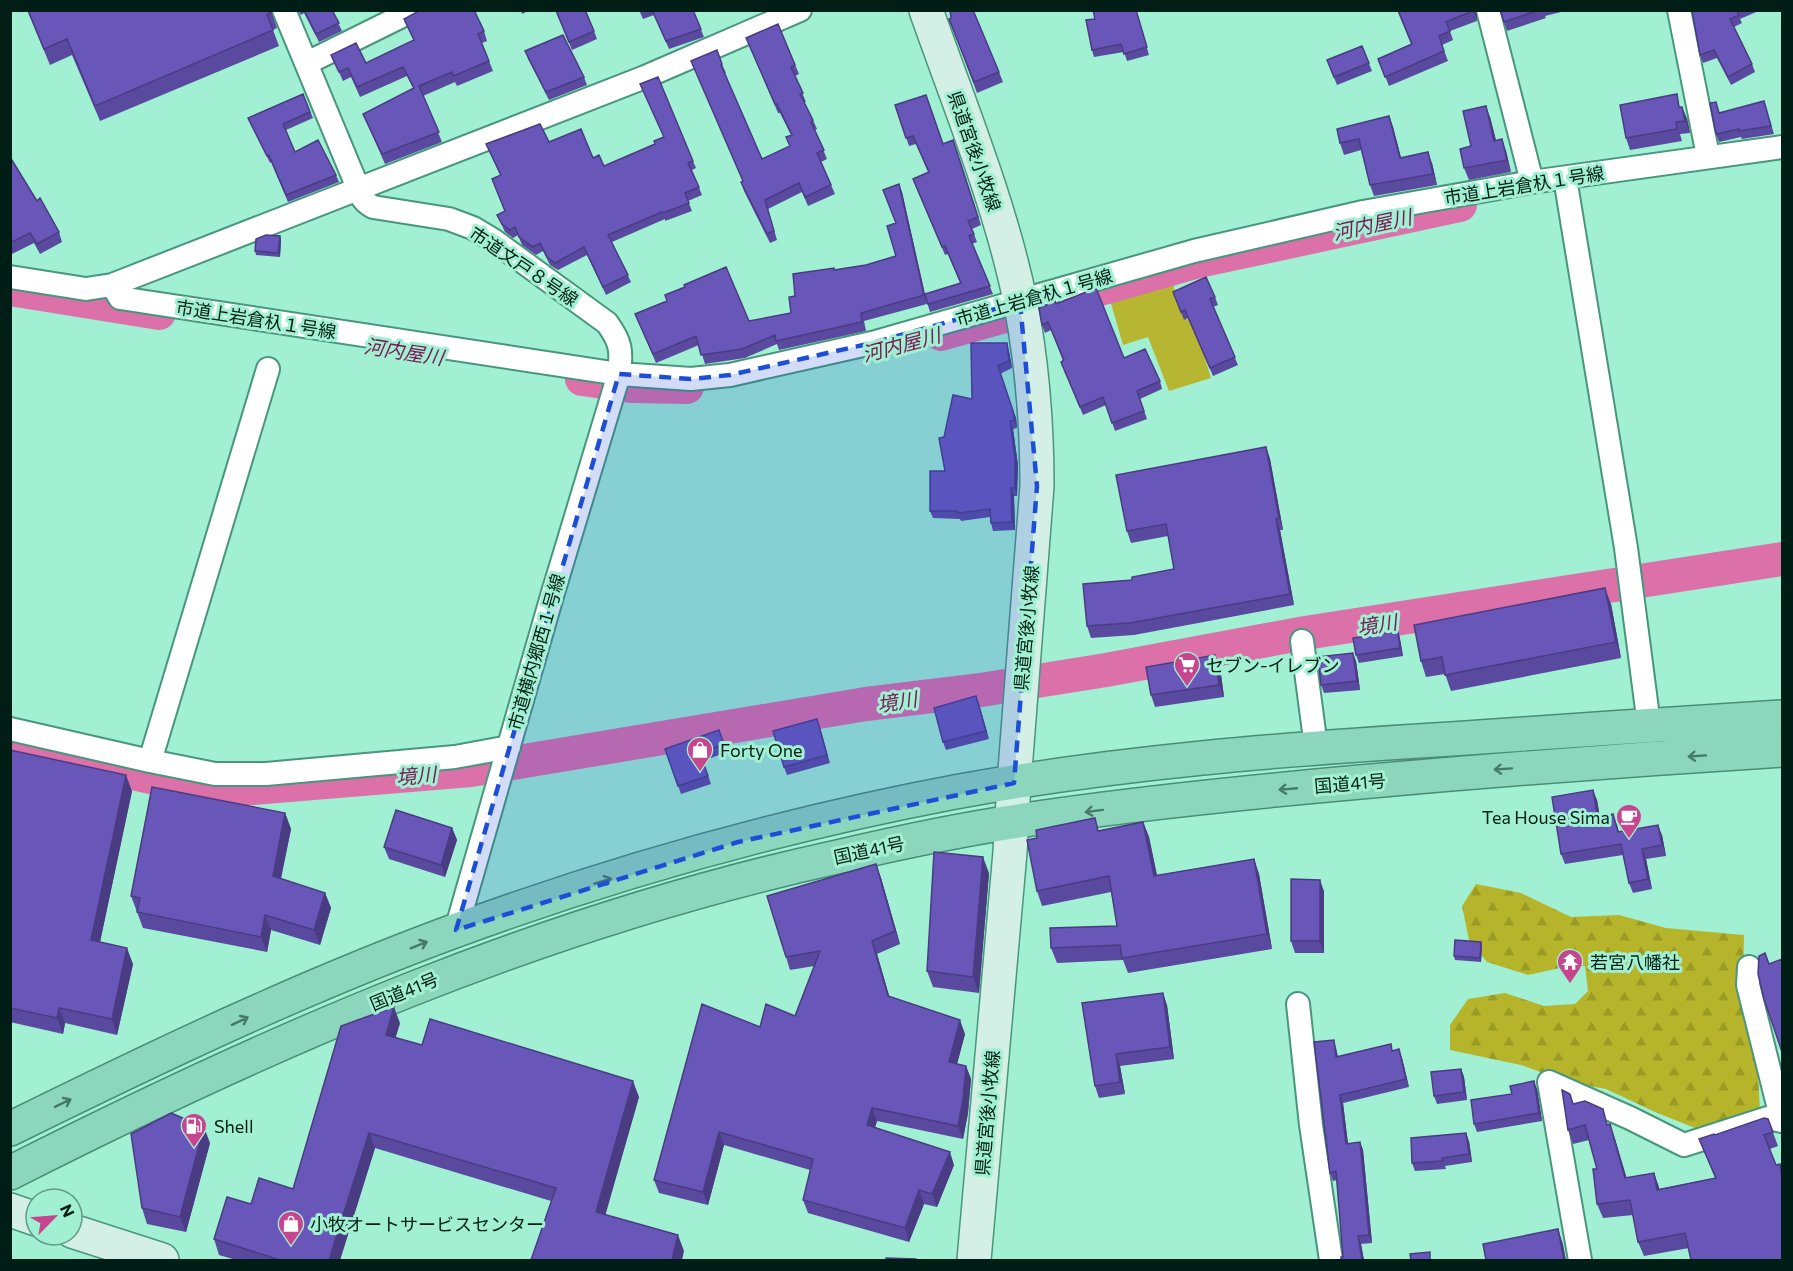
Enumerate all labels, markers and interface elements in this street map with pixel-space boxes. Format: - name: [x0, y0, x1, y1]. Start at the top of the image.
- street label: 県道宮後小牧線: [944, 88, 1006, 214]
- street label: 市道上岩倉杁１号線: [1442, 161, 1606, 209]
- water label: 河内屋川: [1330, 204, 1416, 244]
- street label: 市道文戸８号線: [466, 222, 582, 310]
- street label: 市道上岩倉杁１号線: [953, 264, 1115, 330]
- street label: 市道上岩倉杁１号線: [174, 295, 338, 343]
- water label: 河内屋川: [859, 322, 945, 366]
- water label: 河内屋川: [363, 333, 447, 369]
- street label: 県道宮後小牧線: [1010, 564, 1042, 692]
- street label: 市道横内郷西１号線: [503, 571, 569, 733]
- water label: 境川: [1355, 609, 1401, 639]
- supermarket icon: セブン-イレブン: [1172, 650, 1202, 688]
- place label: セブン-イレブン: [1206, 654, 1340, 676]
- water label: 境川: [875, 686, 921, 716]
- shop icon: Forty One: [685, 735, 715, 773]
- place label: Forty One: [720, 739, 803, 761]
- one-way arrow: [1688, 750, 1708, 761]
- water label: 境川: [395, 761, 439, 789]
- one-way arrow: [1493, 764, 1513, 775]
- street label: 国道41号: [1313, 769, 1387, 797]
- one-way arrow: [1278, 784, 1298, 795]
- cafe icon: Tea House Sima: [1614, 802, 1644, 840]
- one-way arrow: [1084, 805, 1104, 816]
- place label: Tea House Sima: [1482, 806, 1610, 828]
- street label: 国道41号: [832, 832, 906, 868]
- one-way arrow: [593, 875, 612, 886]
- one-way arrow: [409, 939, 428, 950]
- temple icon: 若宮八幡社: [1555, 947, 1585, 985]
- place label: 若宮八幡社: [1590, 951, 1680, 973]
- street label: 国道41号: [367, 967, 441, 1015]
- one-way arrow: [230, 1014, 248, 1026]
- street label: 県道宮後小牧線: [971, 1049, 1003, 1177]
- one-way arrow: [54, 1097, 72, 1109]
- fuel station icon: Shell: [179, 1111, 209, 1149]
- place label: Shell: [214, 1115, 254, 1137]
- north arrow: [24, 1187, 84, 1247]
- text: N: [57, 1201, 79, 1220]
- shop icon: 小牧オートサービスセンター: [276, 1209, 306, 1247]
- place label: 小牧オートサービスセンター: [310, 1213, 544, 1235]

